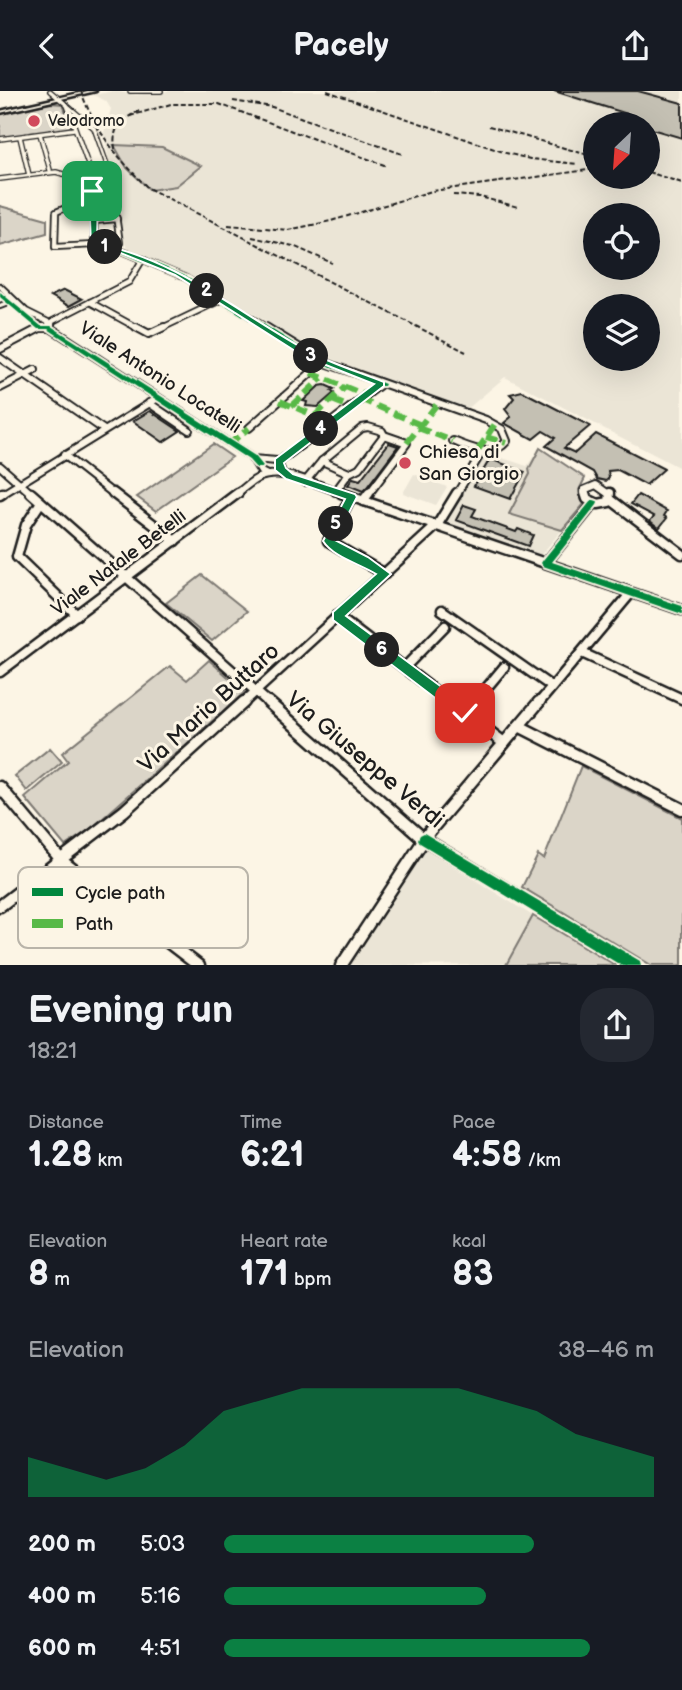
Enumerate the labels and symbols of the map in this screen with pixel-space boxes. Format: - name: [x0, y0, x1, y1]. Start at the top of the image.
- place label: Velodromo: [48, 112, 125, 131]
- north arrow: [583, 112, 660, 189]
- marker: Velodromo: [26, 113, 42, 129]
- pin: [62, 161, 122, 221]
- pin: 1: [88, 229, 122, 265]
- pin: 2: [190, 273, 224, 309]
- street label: Viale Antonio Locatelli: [75, 317, 245, 439]
- pin: 3: [294, 338, 328, 373]
- pin: 4: [304, 411, 338, 447]
- place label: Chiesa di San Giorgio: [419, 441, 519, 486]
- marker: Chiesa di San Giorgio: [397, 455, 413, 471]
- street label: Viale Natale Betelli: [47, 505, 191, 621]
- pin: 5: [318, 507, 354, 541]
- pin: 6: [364, 633, 400, 667]
- street label: Via Mario Buttaro: [133, 637, 285, 779]
- pin: [435, 683, 495, 743]
- street label: Via Giuseppe Verdi: [280, 686, 450, 834]
- legend: [18, 867, 248, 948]
- text: Cycle path: [75, 882, 165, 905]
- text: Path: [75, 913, 113, 936]

